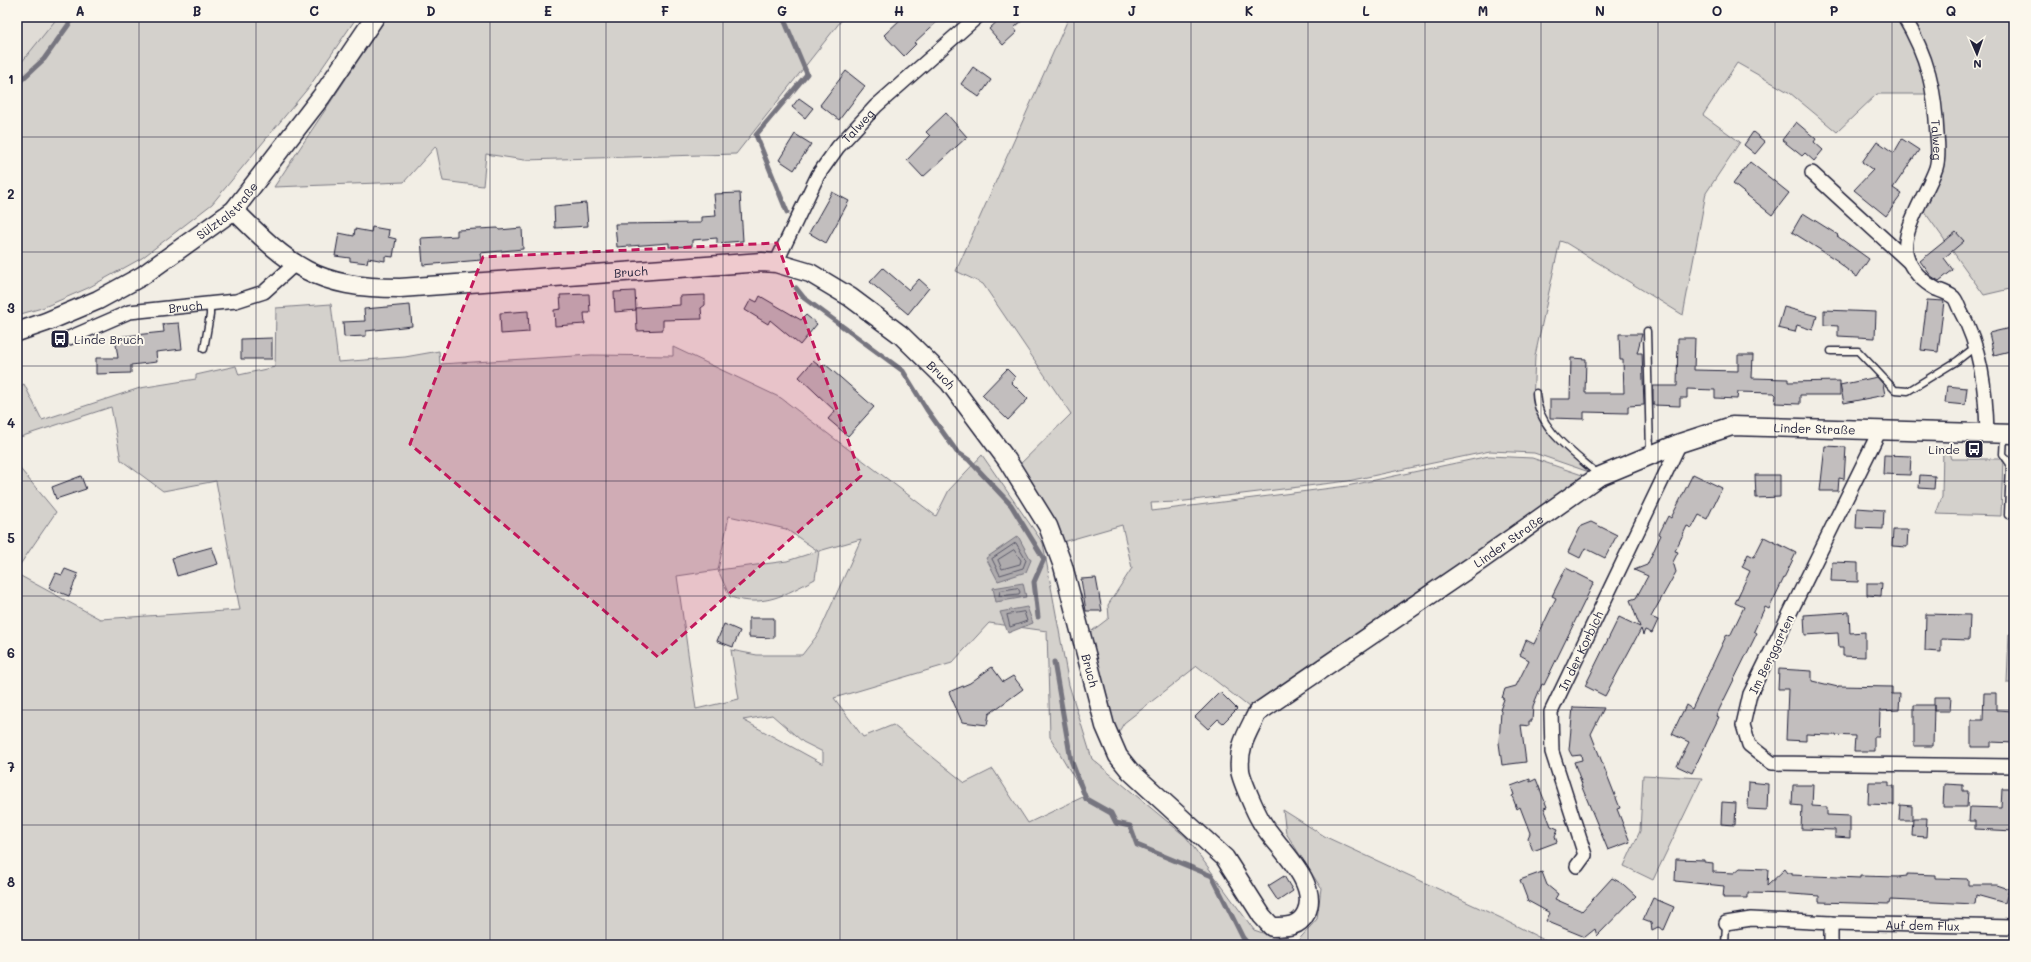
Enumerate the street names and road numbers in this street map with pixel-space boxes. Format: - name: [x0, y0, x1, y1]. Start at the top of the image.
- street label: Talweg: [838, 105, 878, 146]
- street label: Talweg: [1928, 119, 1946, 161]
- street label: Sülztalstraße: [193, 178, 261, 243]
- street label: Bruch: [613, 262, 648, 281]
- street label: Bruch: [168, 296, 203, 316]
- street label: Bruch: [924, 357, 959, 392]
- street label: Linder Straße: [1773, 419, 1856, 438]
- street label: Linder Straße: [1470, 510, 1547, 571]
- street label: In der Korbich: [1555, 608, 1606, 693]
- street label: Im Berggarten: [1745, 612, 1797, 696]
- street label: Bruch: [1078, 652, 1102, 689]
- street label: Auf dem Flux: [1885, 916, 1960, 934]

